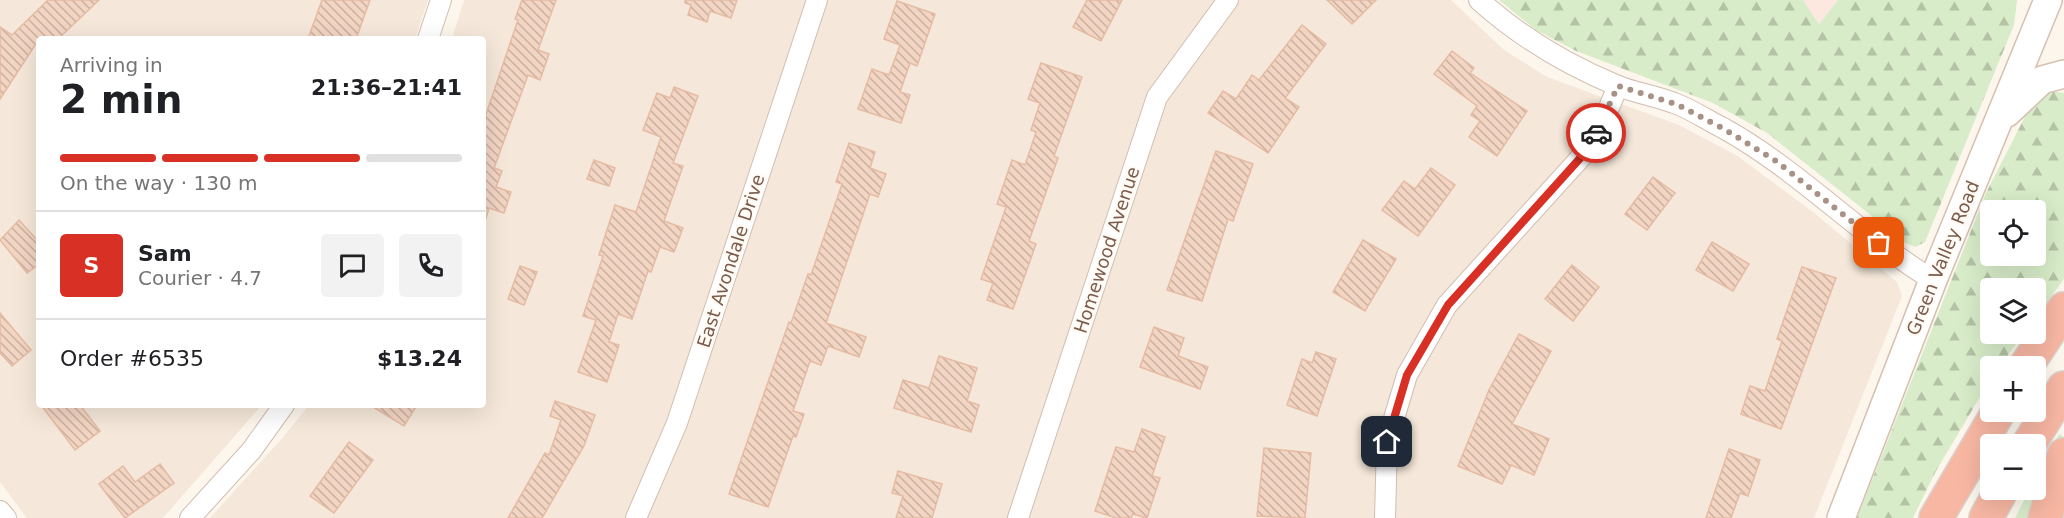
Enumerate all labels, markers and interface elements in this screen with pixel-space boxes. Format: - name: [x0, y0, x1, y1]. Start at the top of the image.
- text: Arriving in: [60, 53, 163, 77]
- text: 21:36–21:41: [311, 75, 462, 100]
- text: 2 min: [60, 77, 182, 122]
- courier: [1566, 103, 1626, 163]
- icon: car: [1580, 117, 1613, 150]
- street label: Homewood Avenue: [1070, 164, 1143, 336]
- text: On the way · 130 m: [60, 171, 258, 195]
- street label: East Avondale Drive: [693, 171, 768, 350]
- street label: Green Valley Road: [1902, 177, 1983, 338]
- map controls: [1980, 200, 2046, 500]
- button: locate: [1980, 200, 2046, 266]
- pin: [1853, 217, 1904, 268]
- icon: bag: [1862, 226, 1895, 259]
- button: chat: [321, 234, 384, 297]
- button: phone: [399, 234, 462, 297]
- text: Sam: [138, 241, 192, 266]
- text: S: [84, 253, 99, 278]
- text: Courier · 4.7: [138, 266, 262, 290]
- button: layers: [1980, 278, 2046, 344]
- text: Order #6535: [60, 346, 204, 371]
- text: $13.24: [377, 346, 462, 371]
- button: +: [1980, 356, 2046, 422]
- pin: [1361, 416, 1412, 467]
- icon: home: [1370, 425, 1403, 458]
- button: −: [1980, 434, 2046, 500]

